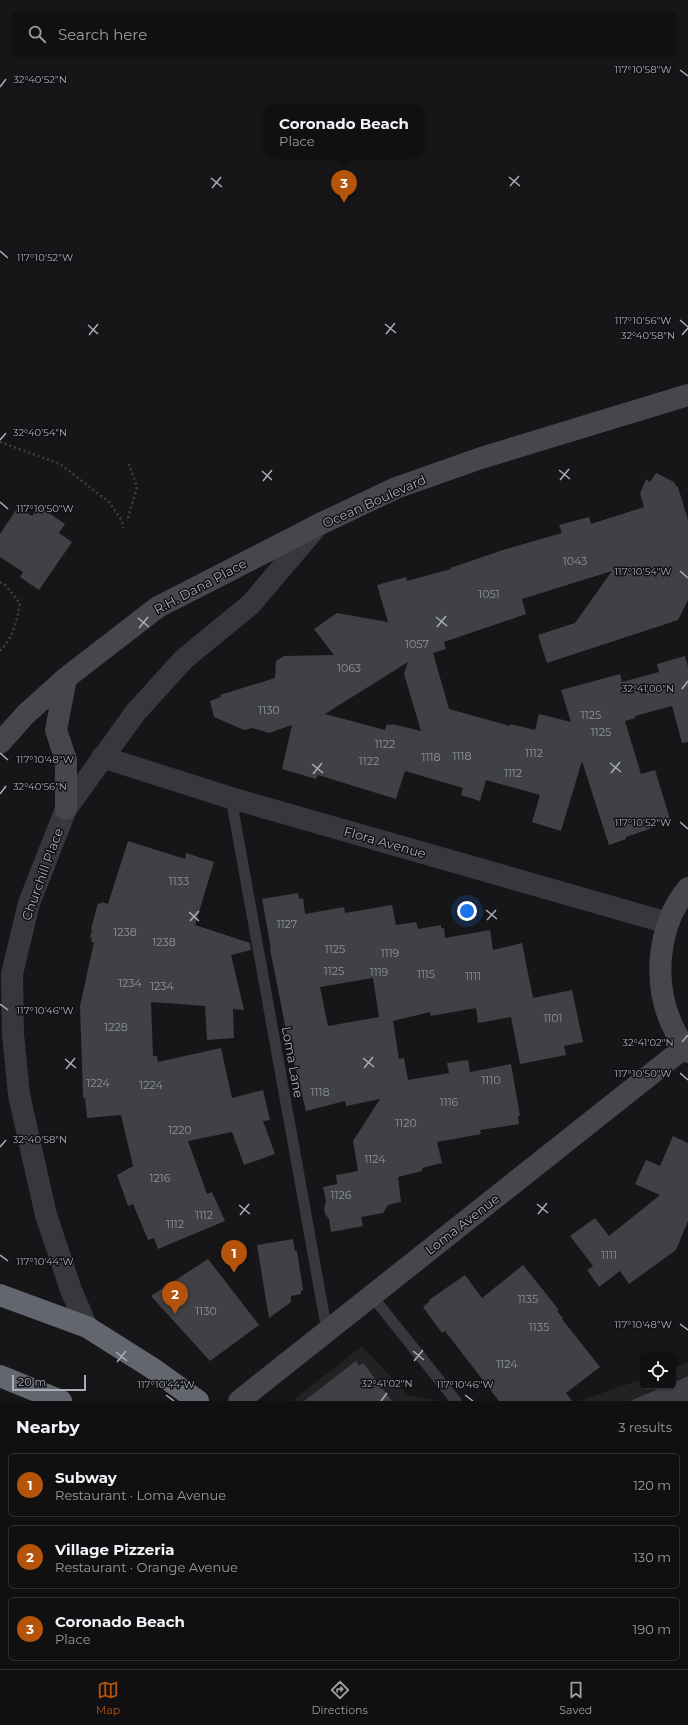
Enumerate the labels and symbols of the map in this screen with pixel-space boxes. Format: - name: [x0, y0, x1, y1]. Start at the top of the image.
- text: 117°10'58"W: [614, 63, 672, 76]
- text: 32°40'52"N: [13, 73, 67, 86]
- pin: 3: [331, 170, 357, 203]
- text: 117°10'52"W: [17, 251, 73, 264]
- text: 117°10'56"W: [615, 314, 671, 327]
- text: 32°40'58"N: [621, 329, 675, 342]
- text: 32°40'54"N: [13, 426, 67, 439]
- street label: Ocean Boulevard: [320, 471, 428, 531]
- text: 117°10'50"W: [16, 502, 74, 515]
- house number: 1043: [563, 554, 587, 568]
- street label: R.H. Dana Place: [151, 555, 249, 617]
- text: 117°10'54"W: [615, 565, 671, 578]
- house number: 1051: [478, 587, 500, 601]
- house number: 1057: [405, 637, 429, 651]
- house number: 1063: [337, 661, 361, 675]
- text: 32°41'00"N: [622, 682, 674, 695]
- house number: 1130: [258, 703, 280, 717]
- house number: 1125: [581, 708, 601, 722]
- house number: 1125: [591, 725, 611, 739]
- house number: 1122: [375, 737, 395, 751]
- house number: 1112: [525, 746, 543, 760]
- house number: 1118: [453, 749, 471, 763]
- house number: 1118: [422, 750, 440, 764]
- text: 117°10'48"W: [16, 753, 74, 766]
- house number: 1122: [359, 754, 379, 768]
- house number: 1112: [504, 766, 522, 780]
- text: 32°40'56"N: [13, 780, 67, 793]
- text: 117°10'52"W: [615, 816, 671, 829]
- street label: Flora Avenue: [342, 823, 428, 861]
- street label: Churchill Place: [18, 825, 66, 922]
- house number: 1133: [169, 874, 189, 888]
- your location: [457, 901, 477, 921]
- house number: 1127: [277, 917, 297, 931]
- house number: 1238: [113, 925, 137, 939]
- house number: 1238: [152, 935, 176, 949]
- house number: 1125: [325, 942, 345, 956]
- house number: 1119: [381, 946, 400, 960]
- house number: 1125: [324, 964, 344, 978]
- house number: 1119: [370, 965, 389, 979]
- house number: 1115: [417, 967, 435, 981]
- house number: 1111: [465, 969, 481, 983]
- house number: 1234: [118, 976, 143, 990]
- house number: 1234: [150, 979, 175, 993]
- text: 117°10'46"W: [16, 1004, 74, 1017]
- house number: 1101: [543, 1011, 563, 1025]
- house number: 1228: [104, 1020, 128, 1034]
- street label: Loma Lane: [279, 1025, 307, 1099]
- text: 32°41'02"N: [622, 1036, 674, 1049]
- text: 117°10'50"W: [614, 1067, 672, 1080]
- house number: 1110: [481, 1073, 501, 1087]
- house number: 1224: [86, 1076, 110, 1090]
- house number: 1224: [139, 1078, 163, 1092]
- house number: 1118: [311, 1085, 329, 1099]
- house number: 1116: [440, 1095, 459, 1109]
- house number: 1120: [395, 1116, 417, 1130]
- house number: 1220: [168, 1123, 192, 1137]
- text: 32°40'58"N: [13, 1133, 67, 1146]
- house number: 1124: [364, 1152, 386, 1166]
- house number: 1216: [150, 1171, 171, 1185]
- house number: 1126: [331, 1188, 352, 1202]
- street label: Loma Avenue: [422, 1190, 502, 1258]
- house number: 1112: [195, 1208, 213, 1222]
- house number: 1112: [166, 1217, 184, 1231]
- pin: 1: [221, 1240, 247, 1273]
- house number: 1111: [601, 1248, 617, 1262]
- text: 117°10'44"W: [16, 1255, 74, 1268]
- pin: 2: [162, 1281, 188, 1314]
- house number: 1135: [518, 1292, 538, 1306]
- house number: 1130: [195, 1304, 217, 1318]
- text: 117°10'48"W: [614, 1318, 672, 1331]
- house number: 1135: [529, 1320, 549, 1334]
- house number: 1124: [496, 1357, 518, 1371]
- scale bar: [12, 1373, 86, 1392]
- text: 32°41'02"N: [361, 1377, 413, 1390]
- text: 117°10'44"W: [137, 1378, 195, 1391]
- text: 117°10'46"W: [436, 1378, 494, 1391]

